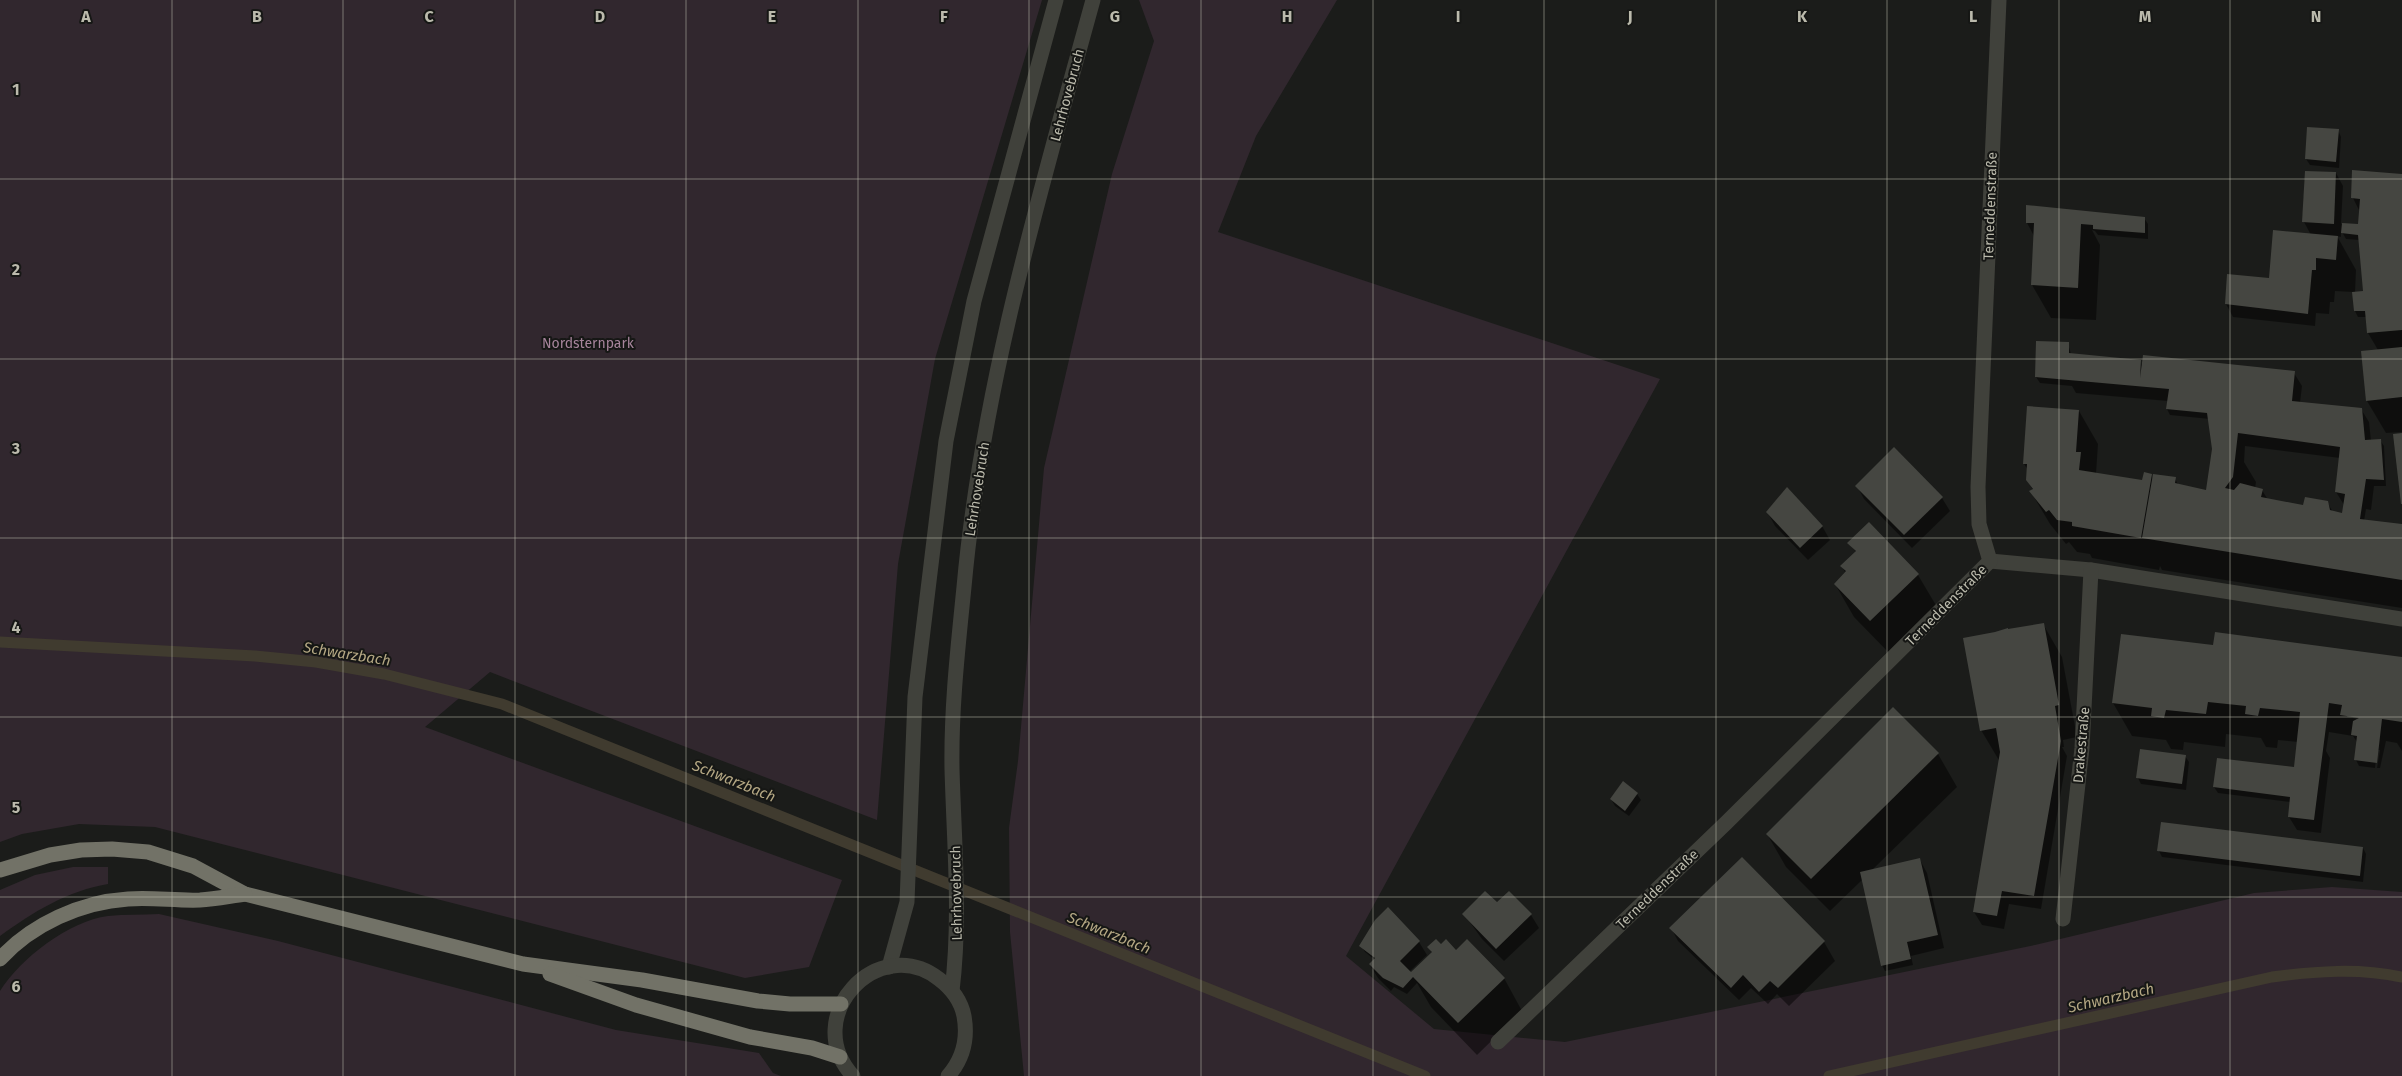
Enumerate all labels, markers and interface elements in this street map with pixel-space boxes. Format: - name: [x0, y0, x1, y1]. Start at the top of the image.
- text: A: [80, 7, 91, 26]
- text: B: [252, 7, 262, 26]
- text: C: [424, 7, 434, 26]
- text: D: [595, 7, 605, 26]
- text: E: [768, 7, 776, 26]
- text: F: [940, 7, 948, 26]
- text: G: [1110, 7, 1120, 26]
- text: H: [1282, 7, 1292, 26]
- text: I: [1456, 7, 1460, 26]
- text: J: [1626, 7, 1633, 26]
- text: K: [1797, 7, 1808, 26]
- text: L: [1969, 7, 1977, 26]
- text: M: [2139, 7, 2152, 26]
- text: N: [2311, 7, 2321, 26]
- street label: Lehrhovebruch: [1047, 47, 1088, 143]
- text: 1: [12, 80, 20, 99]
- street label: Terneddenstraße: [1980, 152, 2001, 260]
- text: 2: [12, 260, 20, 279]
- park label: Nordsternpark: [542, 335, 635, 352]
- text: 3: [11, 439, 20, 458]
- street label: Lehrhovebruch: [962, 441, 993, 538]
- street label: Terneddenstraße: [1902, 561, 1991, 650]
- text: 4: [11, 618, 21, 637]
- water label: Schwarzbach: [301, 638, 392, 670]
- street label: Drakestraße: [2070, 706, 2093, 784]
- water label: Schwarzbach: [689, 756, 778, 806]
- text: 5: [12, 798, 21, 817]
- street label: Lehrhovebruch: [947, 845, 966, 941]
- street label: Terneddenstraße: [1613, 846, 1702, 933]
- water label: Schwarzbach: [1064, 908, 1153, 958]
- text: 6: [11, 977, 21, 996]
- water label: Schwarzbach: [2065, 979, 2156, 1017]

